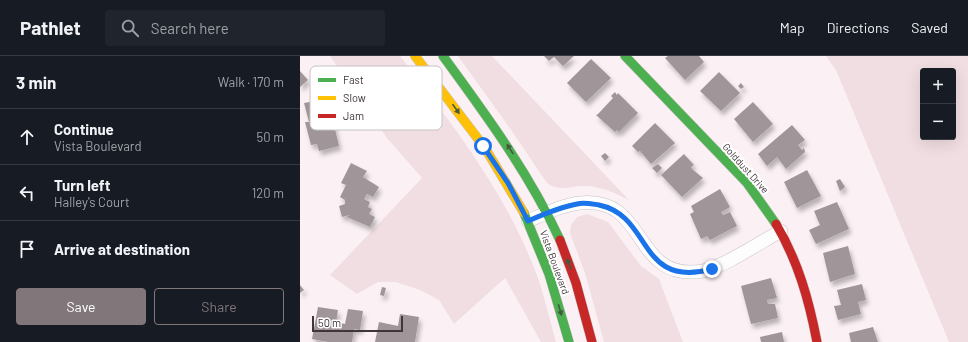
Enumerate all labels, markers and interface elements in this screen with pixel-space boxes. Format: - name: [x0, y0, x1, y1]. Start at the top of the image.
- search box: [105, 10, 385, 46]
- text: Pathlet: [20, 16, 81, 39]
- icon: search: [119, 17, 141, 39]
- text: Search here: [151, 19, 229, 37]
- text: Map: [780, 19, 805, 36]
- text: Directions: [827, 19, 889, 36]
- text: Saved: [911, 19, 948, 36]
- legend: [310, 66, 442, 130]
- map controls: [920, 68, 956, 140]
- button: +: [920, 68, 956, 104]
- text: 3 min: [16, 72, 56, 92]
- text: Fast: [343, 73, 364, 86]
- text: Walk · 170 m: [218, 74, 284, 90]
- text: Slow: [343, 91, 366, 104]
- one-way arrow: [452, 103, 460, 114]
- button: −: [920, 104, 956, 140]
- text: Jam: [343, 109, 364, 122]
- text: Continue: [54, 120, 114, 138]
- icon: ahead: [16, 126, 38, 148]
- text: 50 m: [257, 129, 284, 145]
- route start: [474, 137, 492, 155]
- text: Vista Boulevard: [54, 138, 142, 154]
- street label: Golddust Drive: [721, 141, 771, 195]
- one-way arrow: [506, 143, 513, 155]
- text: Turn left: [54, 176, 110, 194]
- icon: left: [16, 182, 38, 204]
- text: 120 m: [252, 185, 284, 201]
- text: Halley's Court: [54, 194, 130, 210]
- street label: Vista Boulevard: [538, 228, 572, 296]
- icon: arrive: [16, 238, 38, 260]
- text: Arrive at destination: [54, 240, 190, 258]
- one-way arrow: [566, 258, 572, 270]
- route end: [703, 260, 721, 278]
- button: Save: [16, 288, 146, 325]
- button: Share: [154, 288, 284, 325]
- one-way arrow: [558, 303, 564, 316]
- scale bar: [312, 314, 403, 333]
- text: 50 m: [318, 316, 341, 329]

